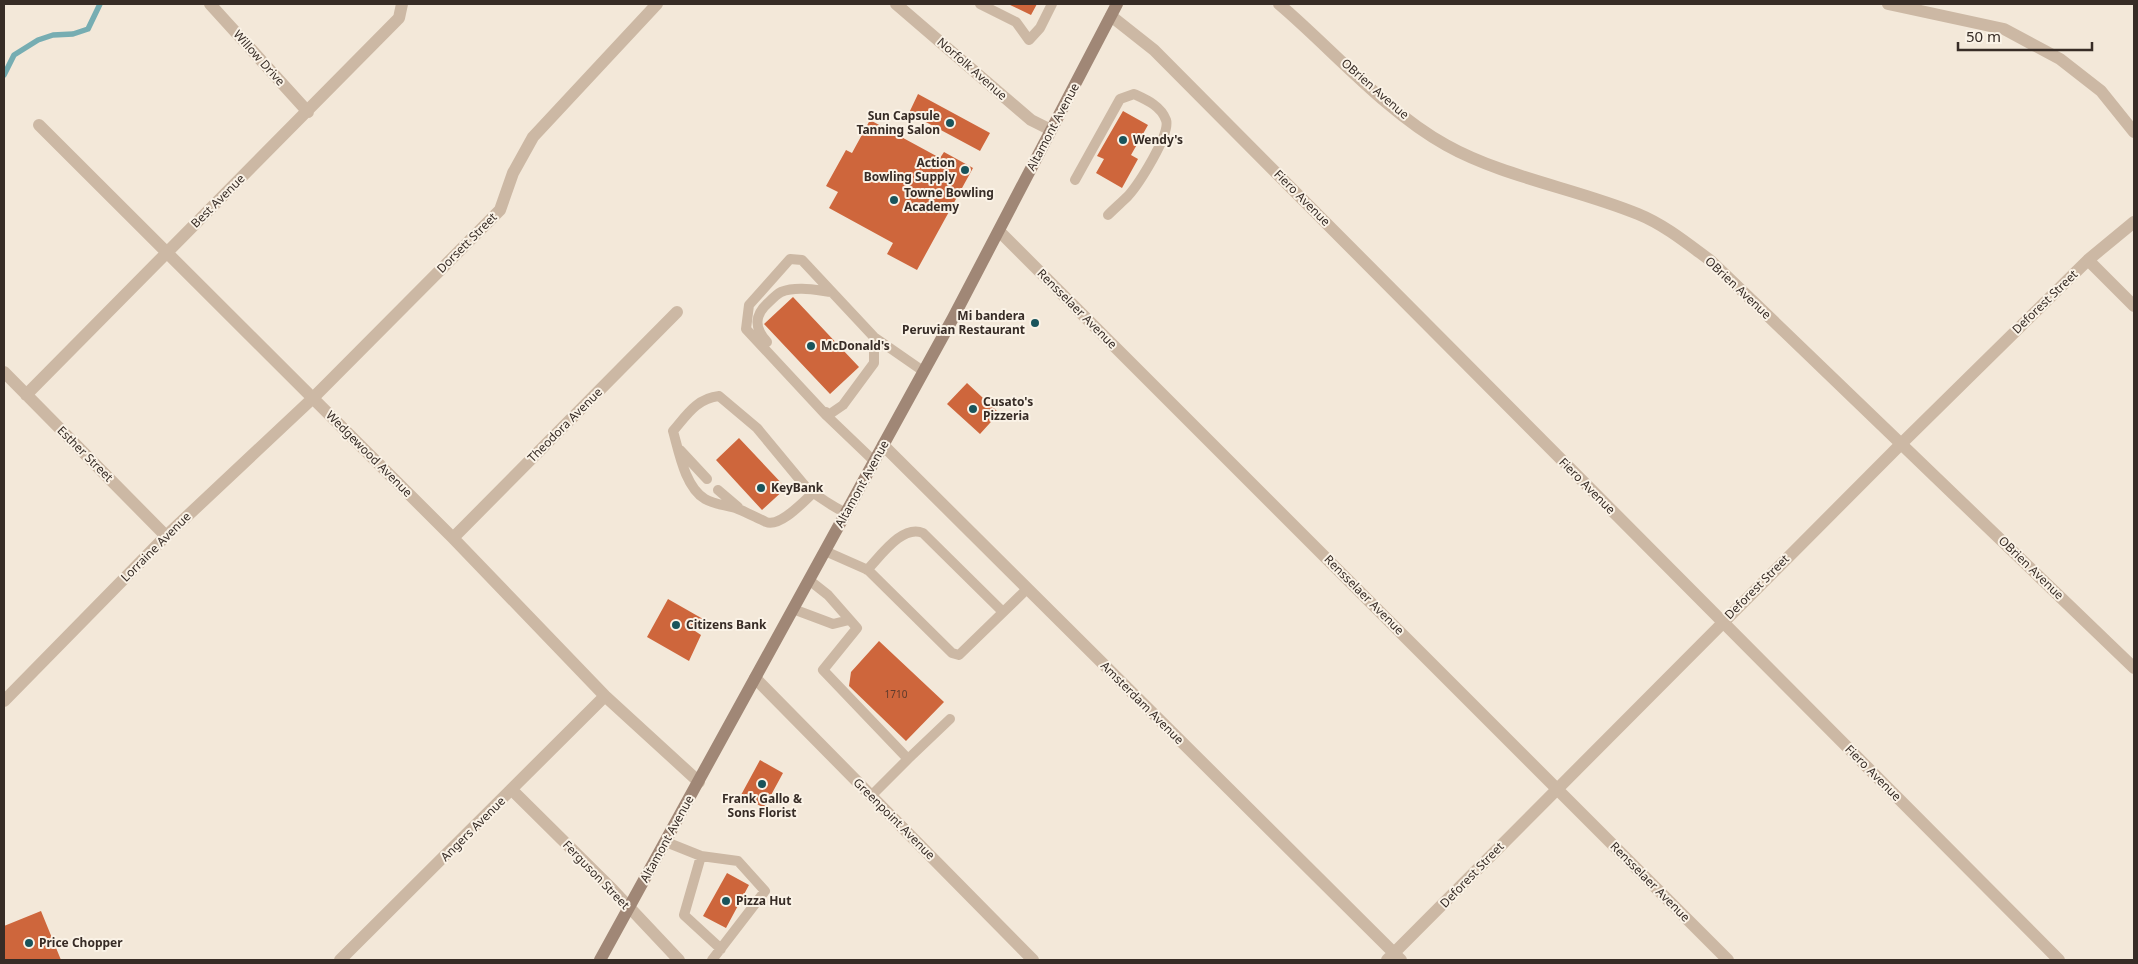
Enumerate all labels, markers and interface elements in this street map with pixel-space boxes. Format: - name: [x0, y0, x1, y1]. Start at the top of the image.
- scale bar: [1958, 20, 2092, 52]
- street label: Willow Drive: [230, 26, 289, 89]
- text: 50 m: [1966, 26, 2001, 46]
- street label: Norfolk Avenue: [934, 34, 1011, 104]
- street label: OBrien Avenue: [1338, 54, 1413, 123]
- street label: Altamont Avenue: [1022, 80, 1083, 174]
- place label: Sun Capsule Tanning Salon: [856, 107, 940, 138]
- marker: Sun Capsule Tanning Salon: [944, 117, 956, 129]
- place label: Wendy's: [1133, 131, 1183, 148]
- marker: Wendy's: [1117, 134, 1129, 146]
- place label: Action Bowling Supply: [864, 154, 955, 185]
- marker: Action Bowling Supply: [959, 164, 971, 176]
- street label: Fiero Avenue: [1270, 166, 1334, 230]
- street label: Best Avenue: [187, 170, 249, 231]
- place label: Towne Bowling Academy: [904, 184, 994, 215]
- marker: Towne Bowling Academy: [888, 194, 900, 206]
- street label: Dorsett Street: [433, 208, 501, 277]
- street label: OBrien Avenue: [1702, 253, 1775, 323]
- street label: Rensselaer Avenue: [1034, 265, 1121, 353]
- street label: Deforest Street: [2008, 266, 2082, 337]
- place label: Mi bandera Peruvian Restaurant: [902, 307, 1025, 338]
- marker: Mi bandera Peruvian Restaurant: [1029, 317, 1041, 329]
- place label: McDonald's: [821, 337, 890, 354]
- marker: McDonald's: [805, 340, 817, 352]
- street label: Theodora Avenue: [523, 383, 606, 466]
- place label: Cusato's Pizzeria: [983, 393, 1033, 424]
- marker: Cusato's Pizzeria: [967, 403, 979, 415]
- street label: Wedgewood Avenue: [322, 407, 416, 501]
- street label: Esther Street: [54, 422, 117, 486]
- street label: Altamont Avenue: [831, 437, 893, 530]
- street label: Fiero Avenue: [1555, 454, 1619, 518]
- place label: KeyBank: [771, 479, 824, 496]
- marker: KeyBank: [755, 482, 767, 494]
- street label: Lorraine Avenue: [117, 508, 195, 585]
- street label: OBrien Avenue: [1995, 532, 2068, 603]
- street label: Deforest Street: [1721, 550, 1793, 623]
- street label: Rensselaer Avenue: [1321, 551, 1408, 639]
- place label: Citizens Bank: [686, 616, 767, 633]
- marker: Citizens Bank: [670, 619, 682, 631]
- street label: Amsterdam Avenue: [1097, 657, 1188, 748]
- house number: 1710: [885, 687, 908, 701]
- street label: Fiero Avenue: [1841, 741, 1905, 805]
- street label: Greenpoint Avenue: [850, 774, 939, 863]
- marker: Frank Gallo & Sons Florist: [756, 778, 768, 790]
- place label: Frank Gallo & Sons Florist: [722, 790, 802, 821]
- street label: Angers Avenue: [437, 792, 509, 865]
- street label: Altamont Avenue: [636, 792, 698, 885]
- street label: Ferguson Street: [559, 836, 634, 913]
- street label: Deforest Street: [1436, 838, 1508, 911]
- street label: Rensselaer Avenue: [1607, 838, 1694, 926]
- place label: Pizza Hut: [736, 892, 791, 909]
- marker: Pizza Hut: [720, 895, 732, 907]
- place label: Price Chopper: [39, 934, 123, 951]
- marker: Price Chopper: [23, 937, 35, 949]

